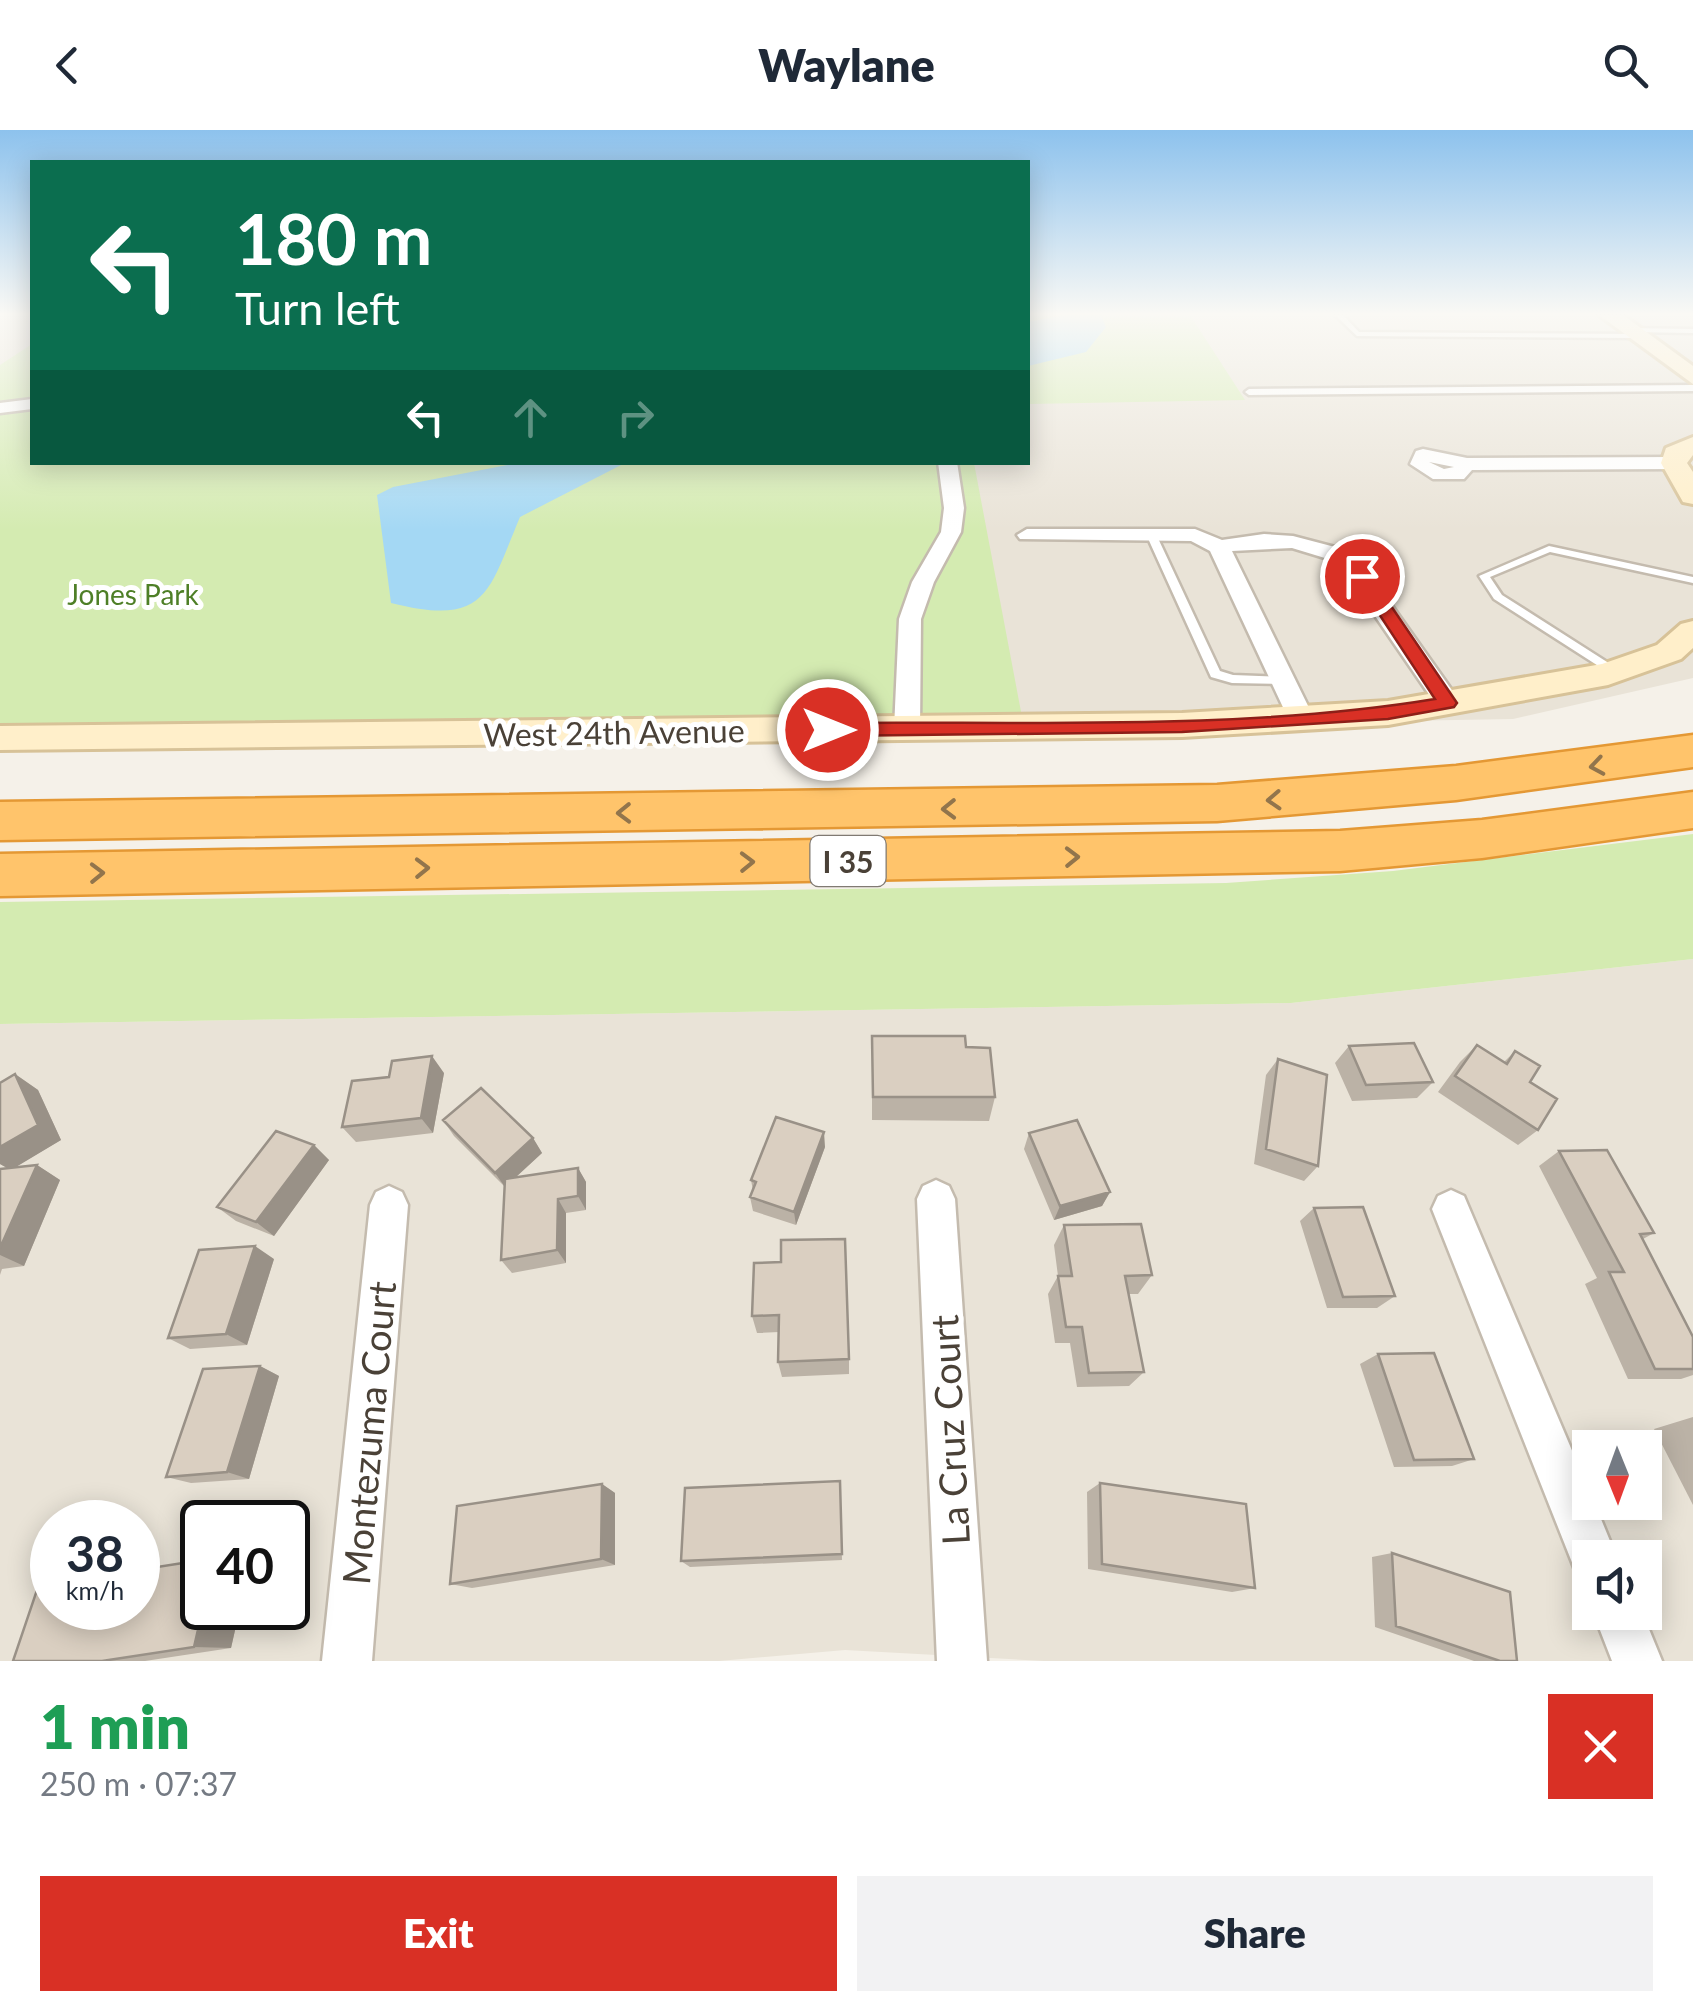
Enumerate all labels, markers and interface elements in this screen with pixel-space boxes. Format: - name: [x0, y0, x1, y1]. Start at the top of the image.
- icon: back: [40, 38, 95, 93]
- text: Waylane: [758, 38, 935, 92]
- icon: search: [1598, 38, 1653, 93]
- text: 180 m: [235, 196, 432, 280]
- icon: left: [70, 200, 200, 330]
- text: Turn left: [235, 281, 400, 335]
- icon: left: [398, 390, 453, 445]
- icon: ahead: [503, 390, 558, 445]
- icon: right: [608, 390, 663, 445]
- pin: [1320, 534, 1405, 619]
- icon: arrive: [1335, 549, 1390, 604]
- park label: Jones Park: [67, 577, 200, 611]
- position arrow: [776, 678, 880, 782]
- street label: West 24th Avenue: [483, 710, 745, 754]
- one-way arrow: [1588, 755, 1605, 776]
- one-way arrow: [1265, 789, 1281, 810]
- one-way arrow: [940, 798, 956, 820]
- one-way arrow: [615, 802, 630, 824]
- road number: I 35: [810, 836, 886, 886]
- one-way arrow: [1066, 846, 1081, 868]
- one-way arrow: [740, 852, 756, 873]
- one-way arrow: [416, 857, 431, 879]
- one-way arrow: [90, 863, 106, 884]
- street label: Montezuma Court: [332, 1279, 404, 1587]
- street label: La Cruz Court: [920, 1313, 978, 1546]
- north arrow: [1572, 1430, 1662, 1520]
- map controls: [1572, 1430, 1662, 1630]
- speed limit sign: 40: [180, 1500, 310, 1630]
- text: 38: [66, 1523, 124, 1583]
- button: sound: [1572, 1540, 1662, 1630]
- text: km/h: [66, 1575, 124, 1605]
- text: 1 min: [40, 1690, 190, 1762]
- button: close: [1548, 1694, 1653, 1799]
- text: 250 m · 07:37: [40, 1764, 237, 1803]
- button: Exit: [40, 1876, 837, 1991]
- button: Share: [857, 1876, 1653, 1991]

